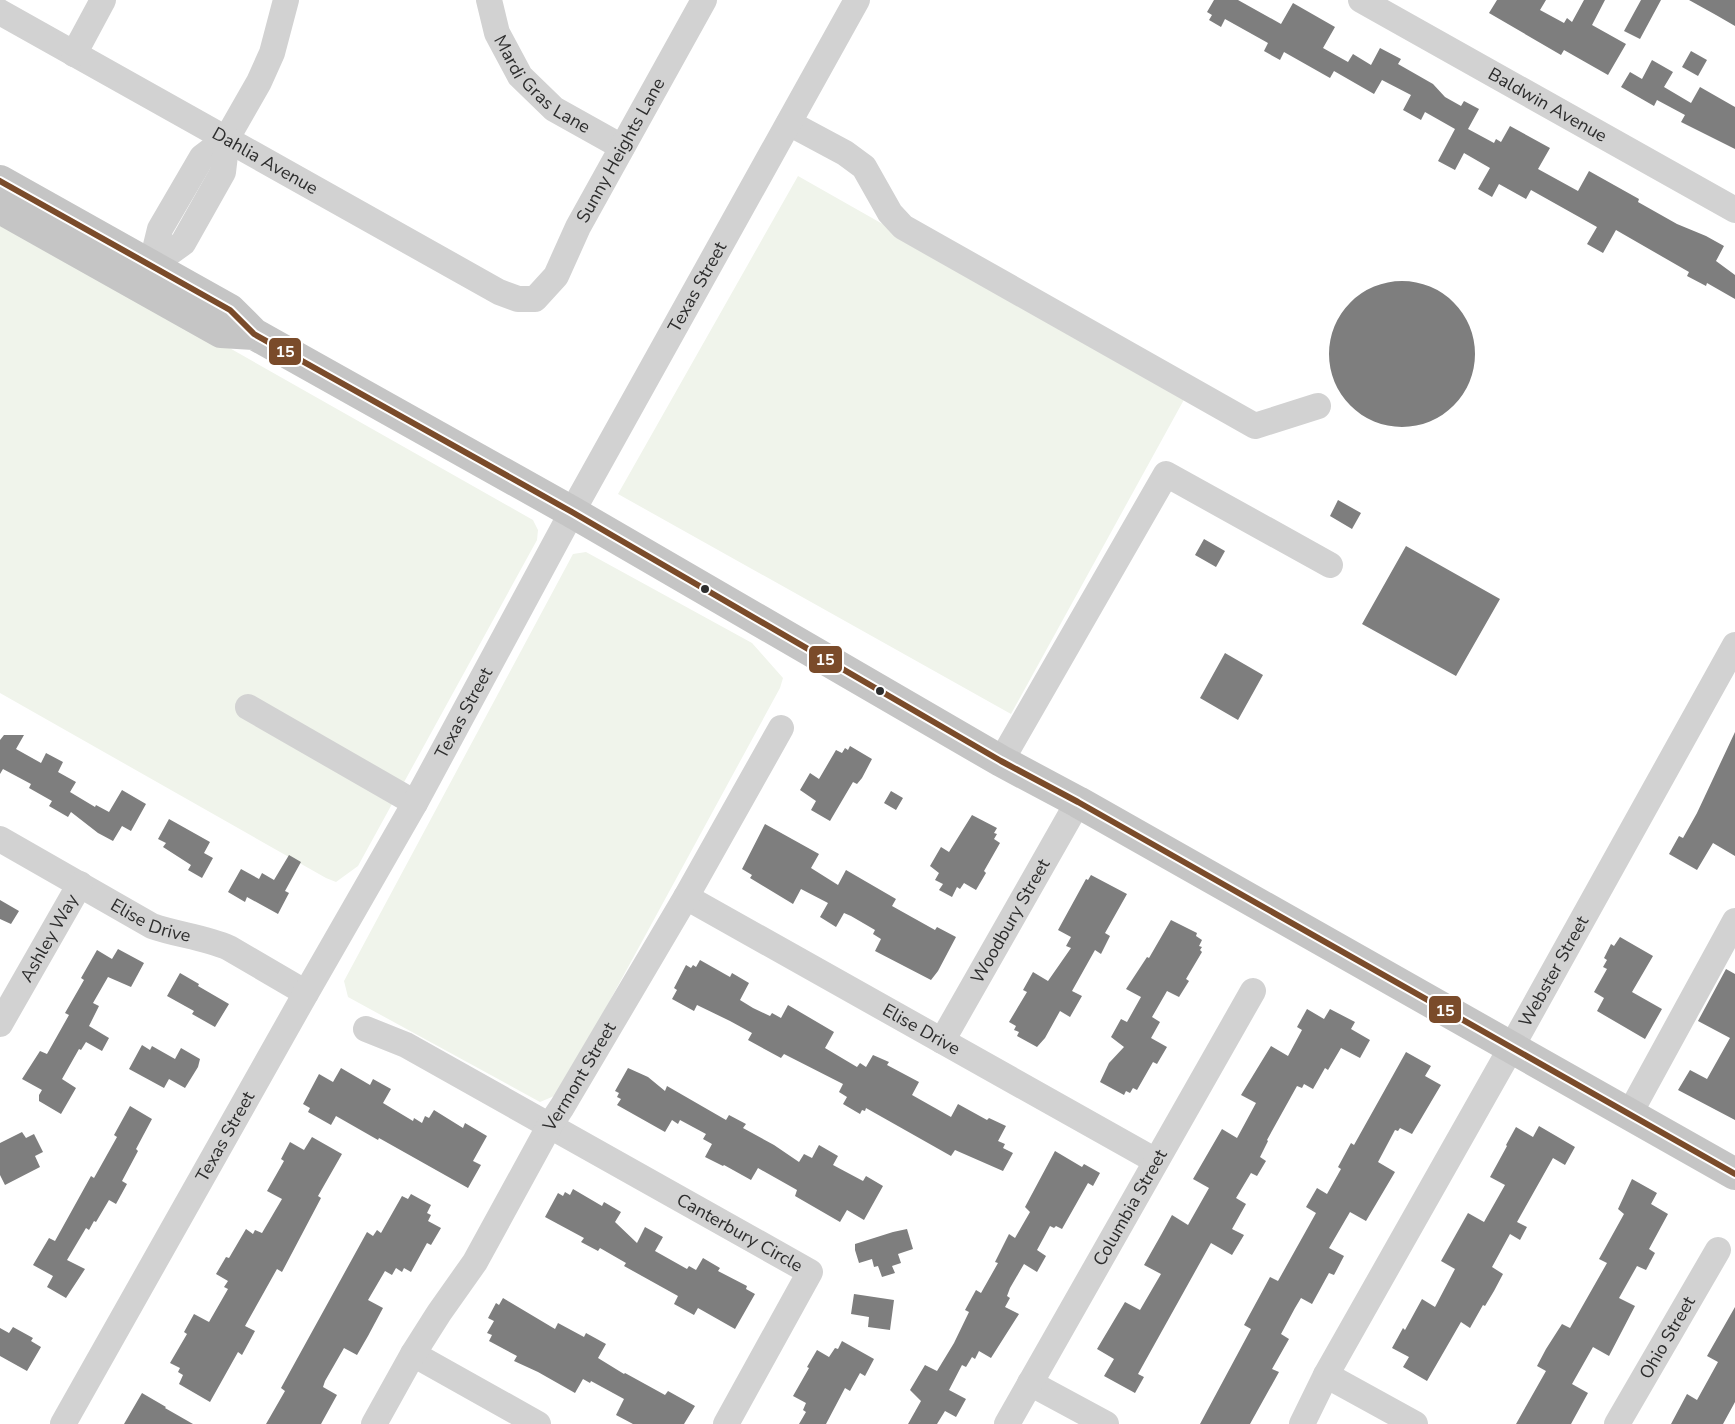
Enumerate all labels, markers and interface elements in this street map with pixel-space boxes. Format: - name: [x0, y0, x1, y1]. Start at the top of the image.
- street label: Mardi Gras Lane: [488, 31, 595, 139]
- street label: Baldwin Avenue: [1484, 62, 1611, 148]
- street label: Sunny Heights Lane: [571, 73, 670, 227]
- street label: Dahlia Avenue: [208, 121, 323, 200]
- street label: Texas Street: [662, 237, 732, 337]
- line badge: 15: [268, 337, 302, 366]
- text: 15: [275, 341, 295, 363]
- unlabelled marker: [699, 583, 711, 595]
- line badge: 15: [808, 645, 843, 674]
- text: 15: [815, 649, 835, 671]
- street label: Texas Street: [429, 663, 498, 763]
- unlabelled marker: [874, 685, 886, 697]
- street label: Woodbury Street: [965, 854, 1056, 988]
- street label: Ashley Way: [14, 889, 84, 987]
- street label: Elise Drive: [106, 893, 193, 948]
- street label: Webster Street: [1513, 911, 1594, 1031]
- line badge: 15: [1428, 995, 1462, 1024]
- street label: Elise Drive: [878, 998, 965, 1061]
- text: 15: [1435, 1000, 1455, 1022]
- street label: Vermont Street: [537, 1017, 622, 1137]
- street label: Texas Street: [190, 1086, 261, 1186]
- street label: Columbia Street: [1087, 1144, 1173, 1270]
- street label: Canterbury Circle: [672, 1188, 807, 1278]
- street label: Ohio Street: [1634, 1291, 1701, 1383]

